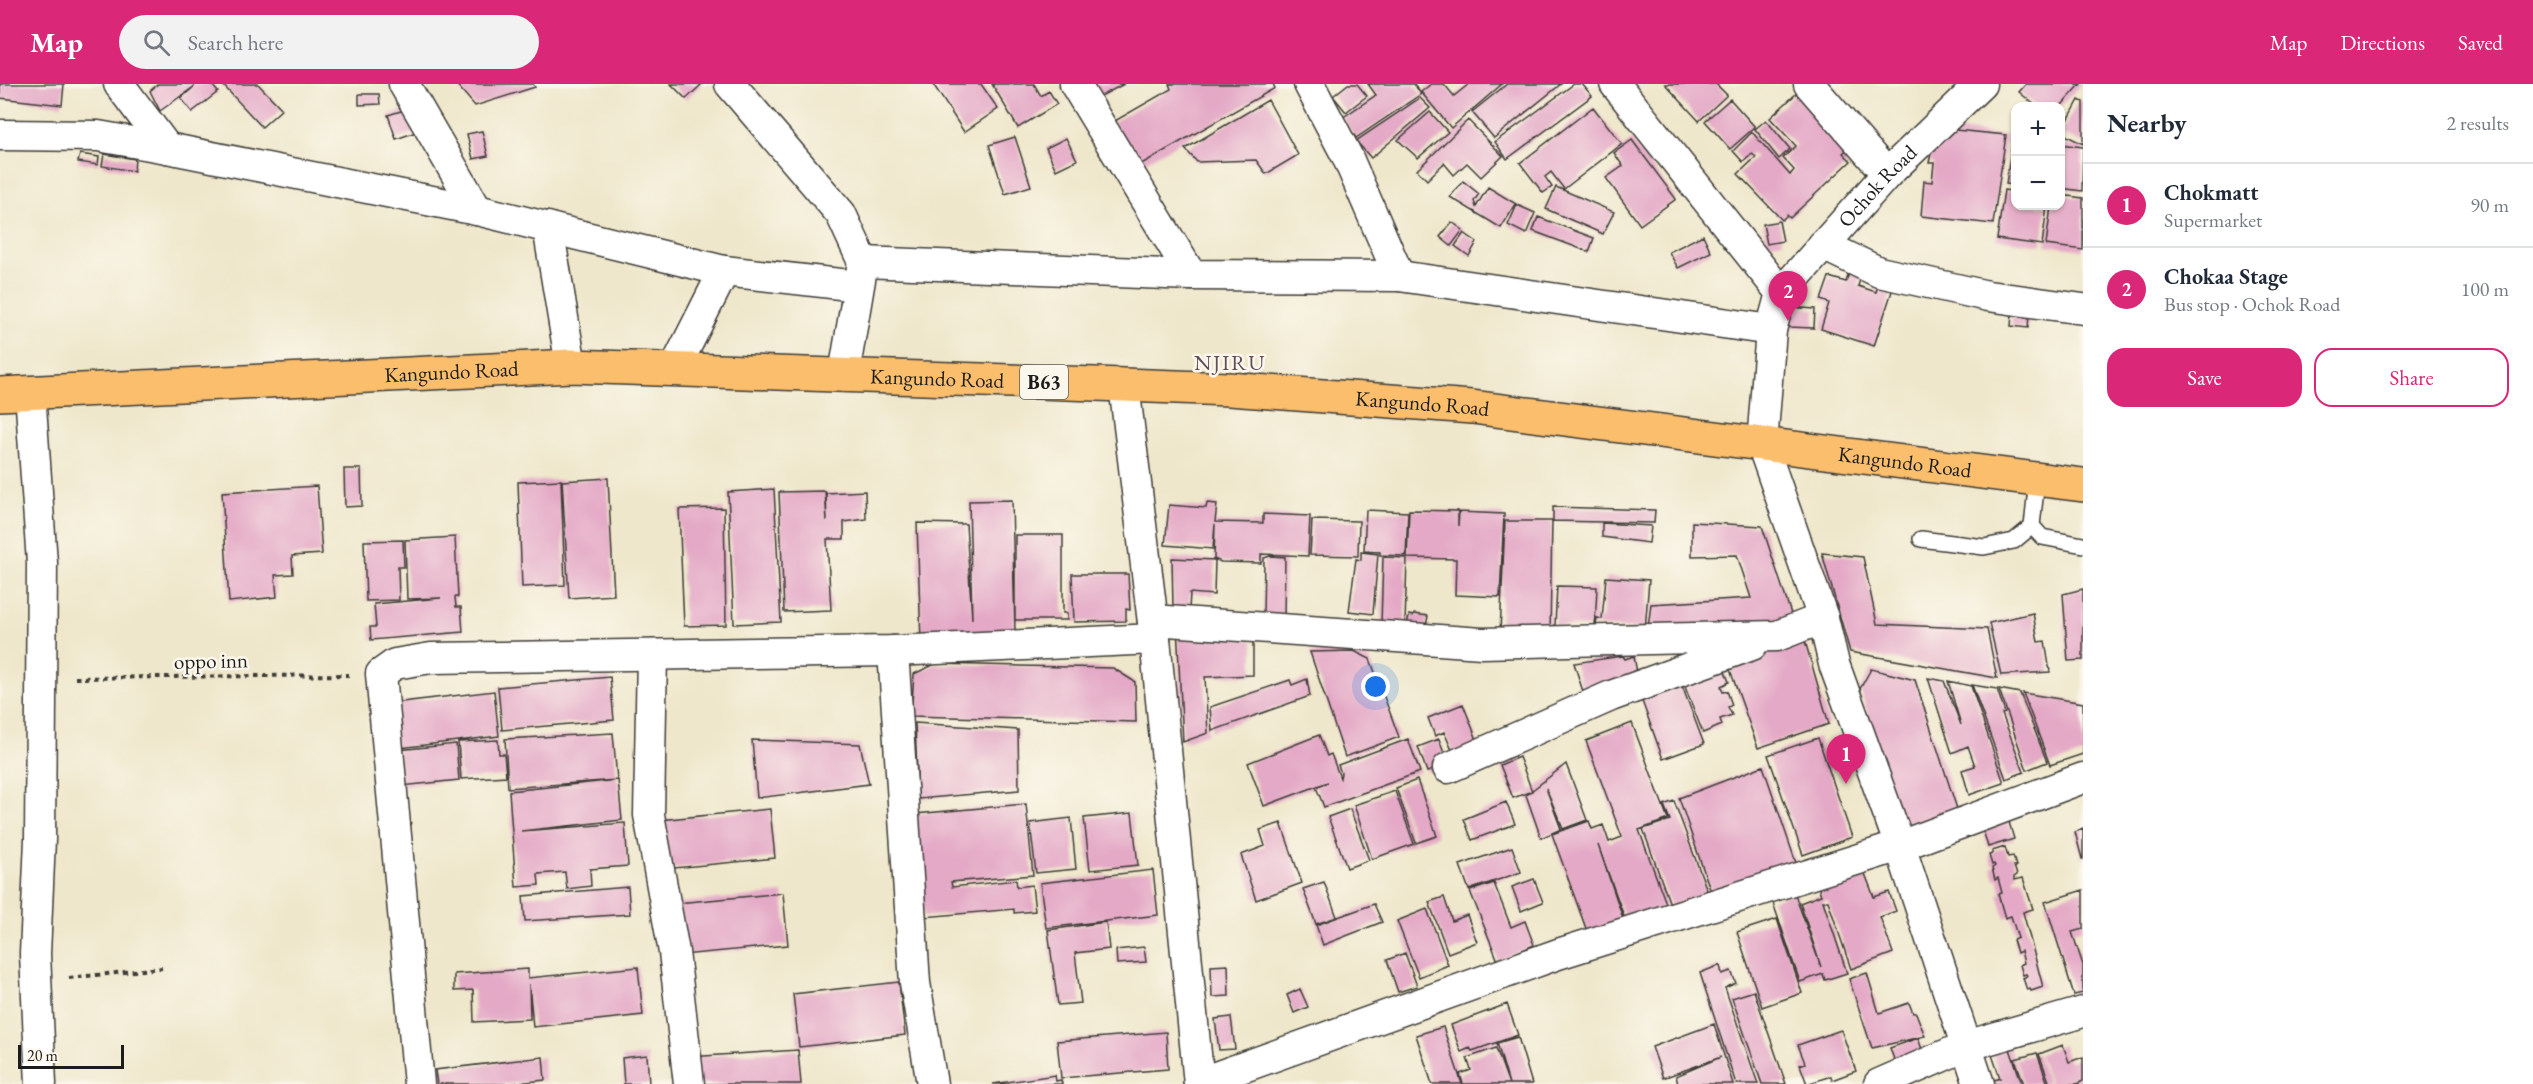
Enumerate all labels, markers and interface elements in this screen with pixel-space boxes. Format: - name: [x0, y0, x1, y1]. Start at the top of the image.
- search box: [119, 15, 539, 69]
- text: Map: [30, 24, 83, 60]
- icon: search: [140, 26, 173, 59]
- text: Search here: [188, 28, 283, 57]
- text: Map: [2270, 29, 2307, 56]
- text: Directions: [2340, 29, 2425, 56]
- text: Saved: [2458, 29, 2503, 56]
- map controls: [2011, 102, 2065, 210]
- button: +: [2011, 102, 2065, 156]
- text: Nearby: [2107, 106, 2187, 140]
- text: 2 results: [2446, 110, 2509, 136]
- street label: Ochok Road: [1832, 138, 1923, 233]
- button: −: [2011, 156, 2065, 210]
- text: Chokmatt: [2164, 178, 2259, 207]
- text: 1: [2121, 192, 2132, 218]
- text: 90 m: [2470, 192, 2509, 218]
- text: Supermarket: [2164, 207, 2262, 233]
- text: Chokaa Stage: [2164, 262, 2288, 291]
- pin: 2: [1768, 272, 1808, 321]
- text: 2: [2121, 276, 2132, 302]
- text: 100 m: [2461, 276, 2509, 302]
- text: Bus stop · Ochok Road: [2164, 291, 2340, 317]
- district label: NJIRU: [1194, 348, 1266, 377]
- button: Save: [2107, 348, 2302, 407]
- button: Share: [2314, 348, 2509, 407]
- street label: Kangundo Road: [384, 355, 520, 388]
- street label: Kangundo Road: [870, 362, 1005, 394]
- road number: B63: [1020, 365, 1068, 399]
- street label: Kangundo Road: [1354, 384, 1491, 422]
- street label: Kangundo Road: [1836, 440, 1974, 484]
- street label: oppo inn: [174, 646, 248, 675]
- your location: [1361, 672, 1390, 701]
- pin: 1: [1826, 734, 1866, 784]
- scale bar: [18, 1042, 124, 1070]
- text: 20 m: [27, 1045, 58, 1066]

